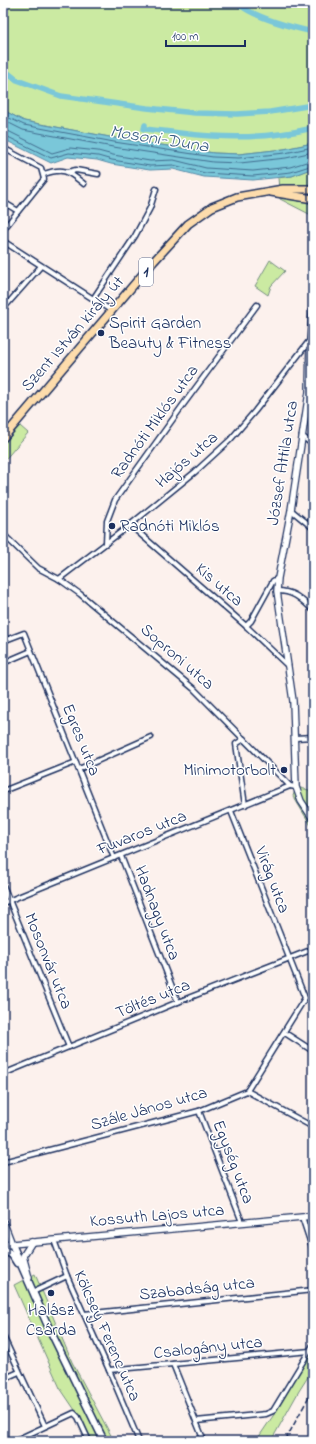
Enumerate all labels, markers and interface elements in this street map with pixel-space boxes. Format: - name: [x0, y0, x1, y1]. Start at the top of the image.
- scale bar: [166, 22, 245, 48]
- text: 100 m: [172, 28, 199, 46]
- water label: Mosoni-Duna: [108, 119, 211, 161]
- road number: 1: [139, 258, 153, 286]
- street label: Szent István király út: [16, 270, 131, 398]
- place label: Spirit Garden Beauty & Fitness: [108, 311, 231, 357]
- marker: Spirit Garden Beauty & Fitness: [96, 328, 106, 338]
- street label: Radnóti Miklós utca: [105, 360, 205, 484]
- street label: József Attila utca: [261, 399, 305, 527]
- street label: Hajós utca: [150, 426, 224, 494]
- place label: Radnóti Miklós: [120, 514, 220, 539]
- marker: Radnóti Miklós: [107, 521, 117, 531]
- street label: Kis utca: [190, 557, 248, 613]
- street label: Soproni utca: [134, 618, 220, 696]
- street label: Egres utca: [53, 700, 107, 781]
- place label: Minimotorbolt: [183, 758, 276, 783]
- marker: Minimotorbolt: [279, 765, 289, 775]
- street label: Fuvaros utca: [93, 804, 190, 863]
- street label: Virág utca: [246, 842, 296, 918]
- street label: Hadnagy utca: [126, 862, 187, 965]
- street label: Mosonvár utca: [17, 909, 79, 1013]
- street label: Töltés utca: [112, 973, 194, 1025]
- street label: Szále János utca: [88, 1080, 210, 1138]
- street label: Egység utca: [204, 1117, 260, 1208]
- street label: Kossuth Lajos utca: [89, 1198, 225, 1234]
- street label: Kölcsey Ferenc utca: [66, 1267, 147, 1406]
- street label: Szabadság utca: [138, 1270, 256, 1309]
- marker: Halász Csárda: [46, 1288, 56, 1298]
- place label: Halász Csárda: [26, 1298, 76, 1343]
- street label: Csalogány utca: [152, 1330, 264, 1368]

